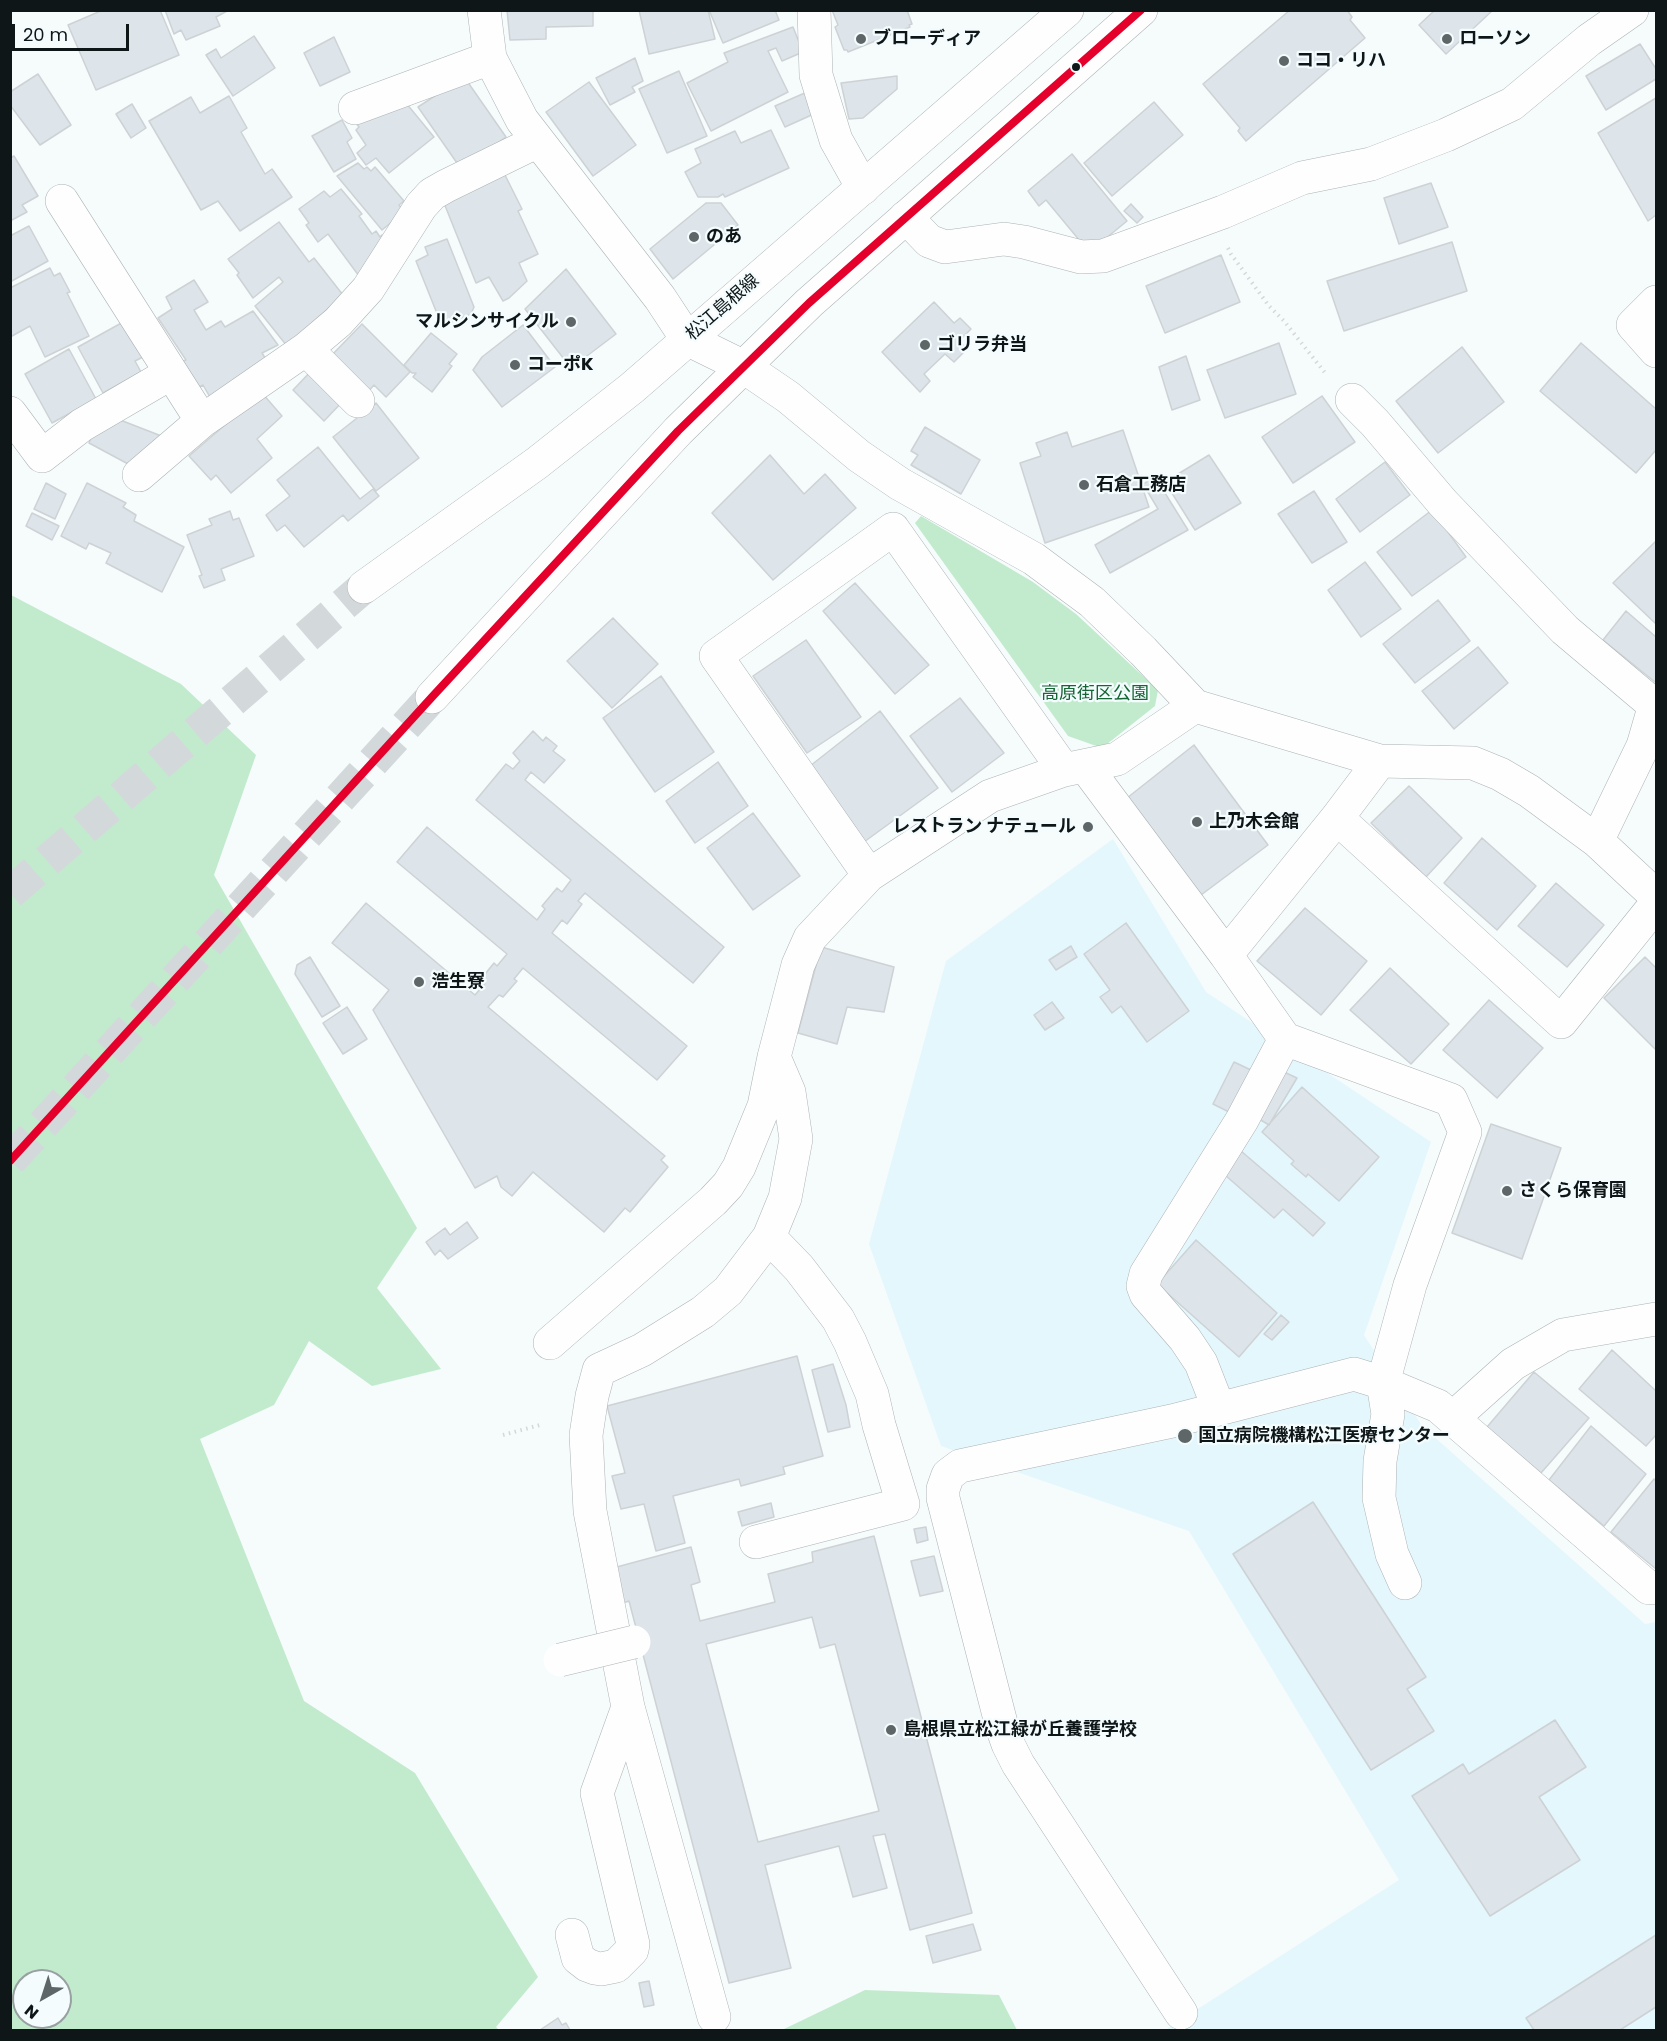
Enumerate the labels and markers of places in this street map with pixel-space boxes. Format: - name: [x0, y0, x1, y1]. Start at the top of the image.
- place label: ブローディア: [873, 28, 981, 50]
- place label: ローソン: [1459, 28, 1531, 50]
- marker: ブローディア: [854, 32, 868, 46]
- marker: ローソン: [1440, 32, 1454, 46]
- place label: ココ・リハ: [1296, 50, 1386, 72]
- marker: ココ・リハ: [1277, 54, 1291, 68]
- unlabelled marker: [1070, 61, 1082, 73]
- place label: のあ: [706, 226, 742, 248]
- marker: のあ: [687, 230, 701, 244]
- place label: マルシンサイクル: [415, 311, 559, 333]
- marker: マルシンサイクル: [564, 315, 578, 329]
- place label: ゴリラ弁当: [937, 334, 1027, 356]
- marker: ゴリラ弁当: [918, 338, 932, 352]
- place label: コーポK: [527, 354, 594, 376]
- marker: コーポK: [508, 358, 522, 372]
- place label: 石倉工務店: [1096, 474, 1186, 496]
- marker: 石倉工務店: [1077, 478, 1091, 492]
- place label: 上乃木会館: [1209, 811, 1299, 833]
- marker: 上乃木会館: [1190, 815, 1204, 829]
- place label: レストラン ナテュール: [892, 816, 1076, 838]
- marker: レストラン ナテュール: [1081, 820, 1095, 834]
- place label: 浩生寮: [431, 971, 485, 993]
- marker: 浩生寮: [412, 975, 426, 989]
- place label: さくら保育園: [1519, 1180, 1627, 1202]
- marker: さくら保育園: [1500, 1184, 1514, 1198]
- place label: 国立病院機構松江医療センター: [1198, 1425, 1450, 1447]
- marker: 国立病院機構松江医療センター: [1176, 1427, 1194, 1445]
- place label: 島根県立松江緑が丘養護学校: [903, 1719, 1137, 1741]
- marker: 島根県立松江緑が丘養護学校: [884, 1723, 898, 1737]

